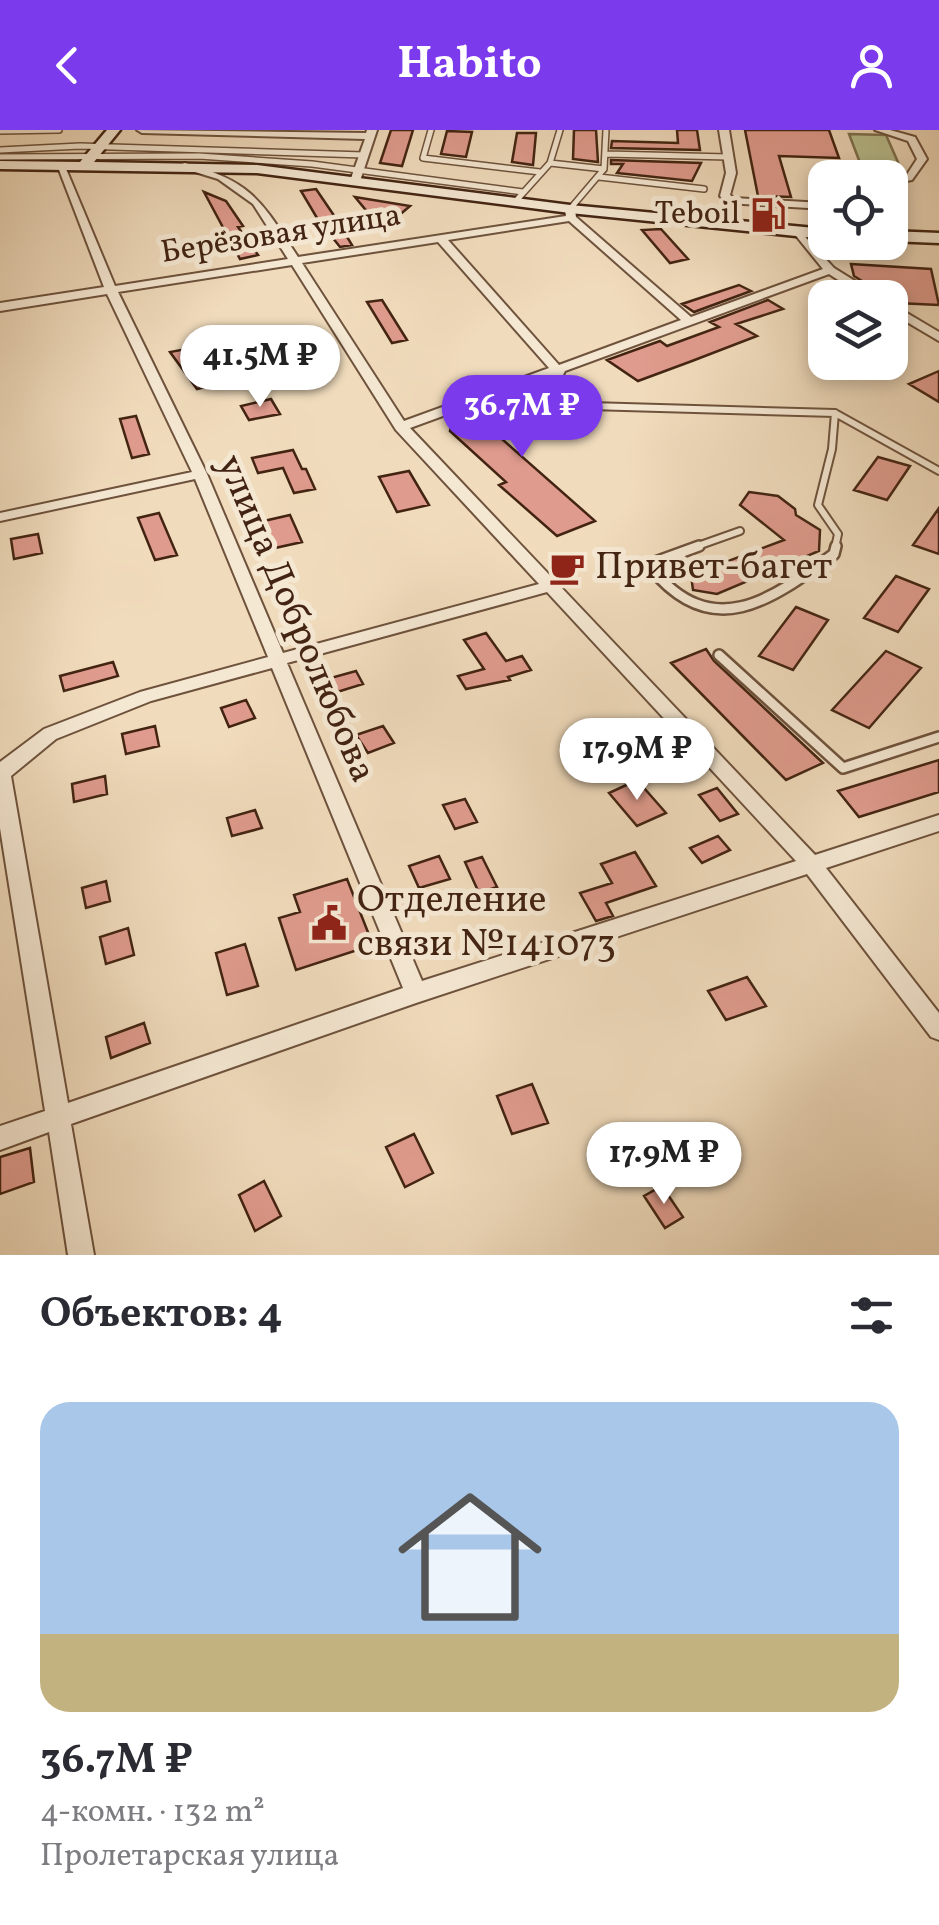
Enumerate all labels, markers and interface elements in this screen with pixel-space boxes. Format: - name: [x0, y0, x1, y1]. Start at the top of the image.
- text: Habito: [397, 34, 542, 97]
- icon: back: [40, 38, 95, 93]
- icon: person: [844, 38, 899, 93]
- map controls: [808, 160, 908, 380]
- button: locate: [808, 160, 908, 260]
- place label: Teboil: [655, 193, 740, 237]
- street label: Берёзовая улица: [158, 194, 404, 276]
- fuel station icon: Teboil: [749, 196, 787, 234]
- button: layers: [808, 280, 908, 380]
- pin: 41.5M ₽: [168, 325, 352, 410]
- text: 41.5M ₽: [202, 335, 318, 379]
- pin: 36.7M ₽: [430, 375, 614, 460]
- text: 36.7M ₽: [464, 385, 580, 429]
- street label: улица Добролюбова: [202, 447, 388, 791]
- place label: Привет-багет: [595, 542, 832, 595]
- cafe icon: Привет-багет: [548, 549, 586, 587]
- pin: 17.9M ₽: [545, 718, 729, 803]
- text: 17.9M ₽: [582, 728, 692, 772]
- place label: Отделение связи №141073: [357, 875, 616, 972]
- public building icon: Отделение связи №141073: [310, 904, 348, 942]
- pin: 17.9M ₽: [572, 1122, 756, 1207]
- text: 17.9M ₽: [609, 1132, 719, 1176]
- text: Объектов: 4: [40, 1286, 283, 1345]
- icon: filters: [844, 1288, 899, 1343]
- icon: home: [380, 1467, 560, 1647]
- text: 36.7M ₽: [40, 1732, 193, 1791]
- text: 4-комн. · 132 m²: [40, 1791, 265, 1835]
- text: Пролетарская улица: [40, 1835, 339, 1879]

